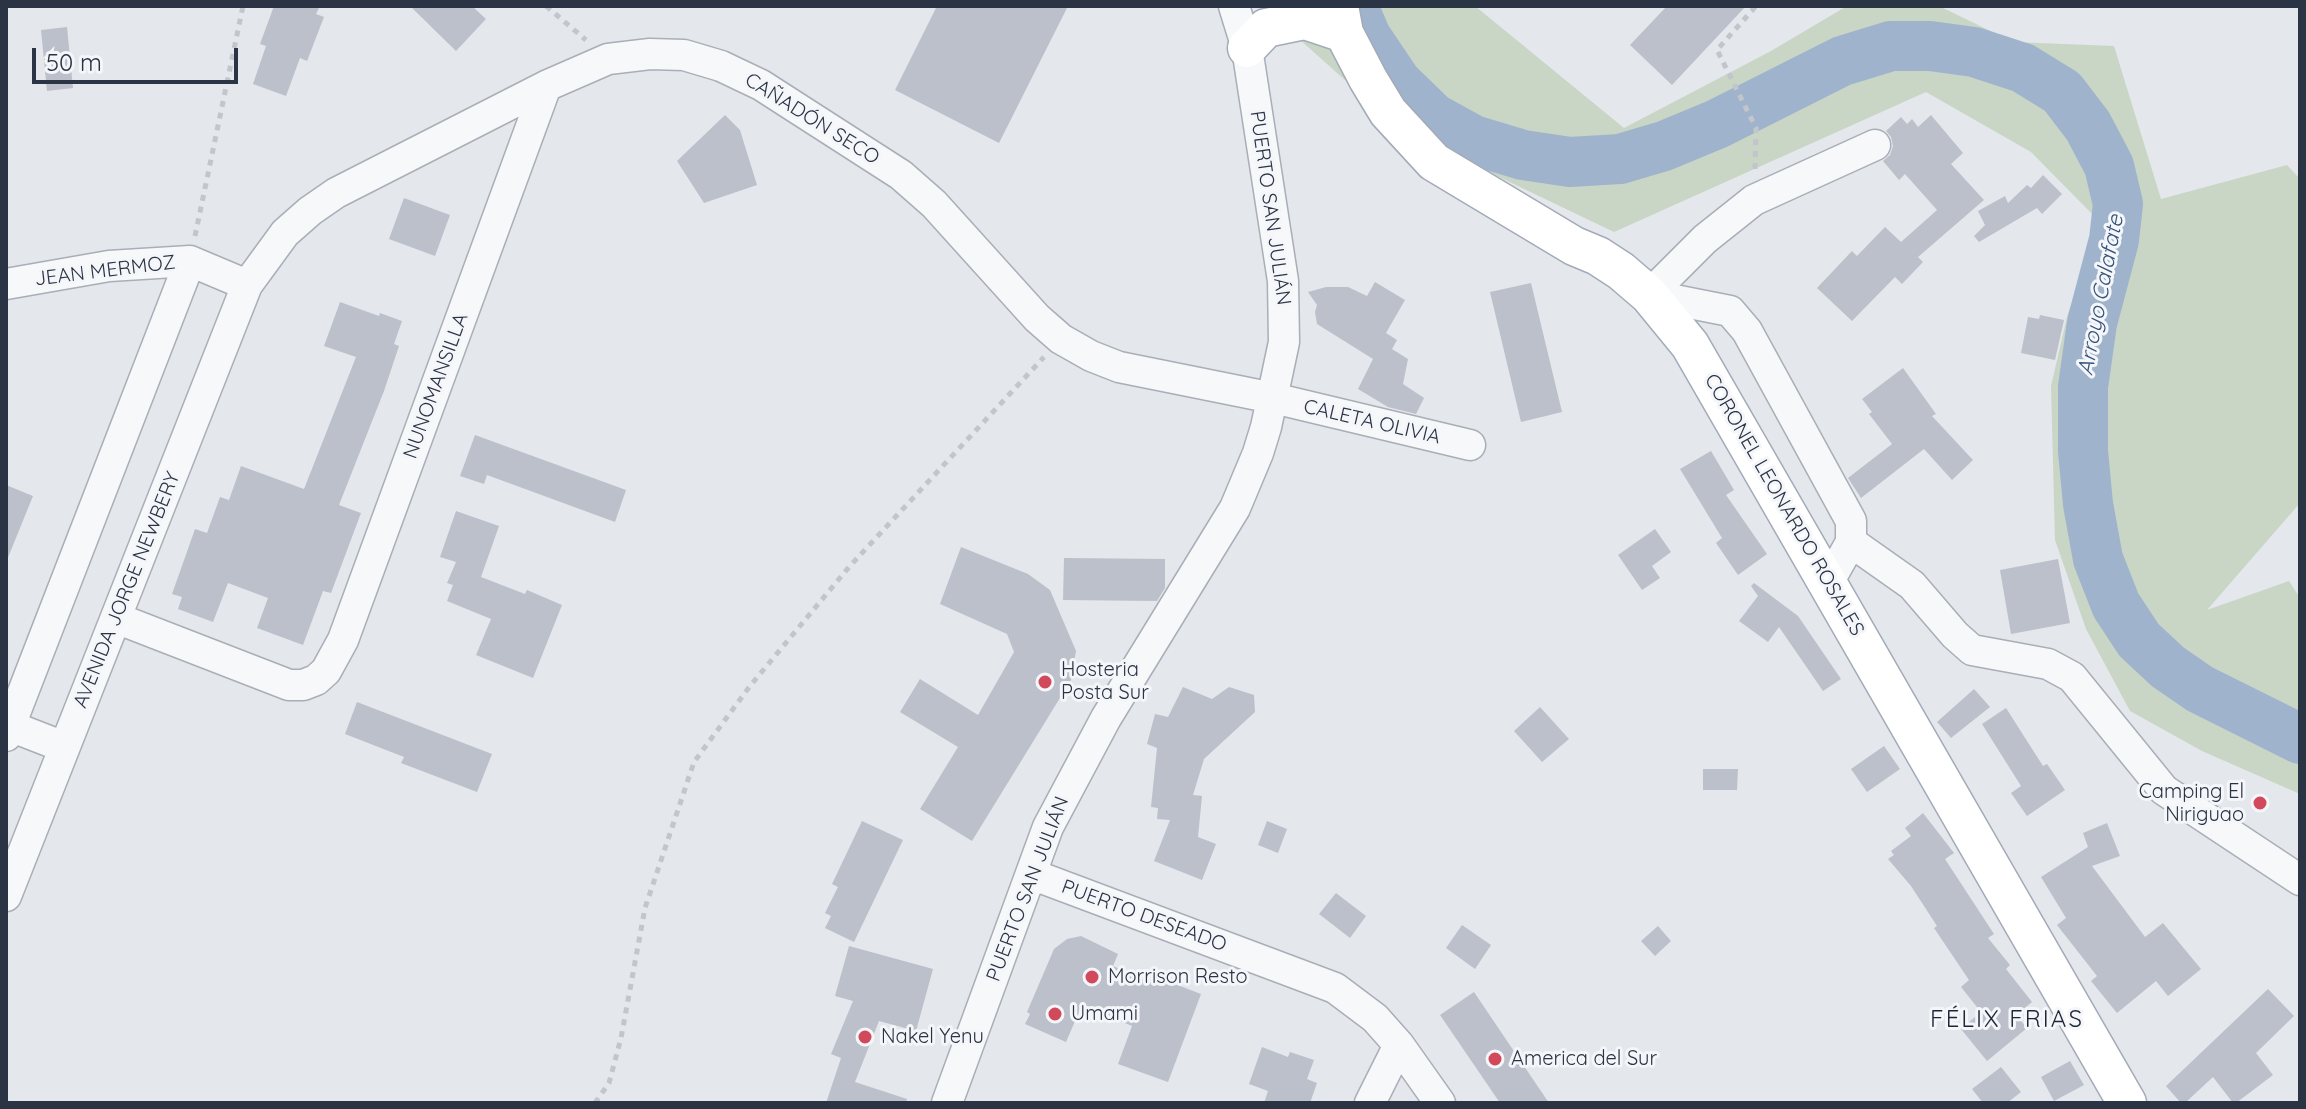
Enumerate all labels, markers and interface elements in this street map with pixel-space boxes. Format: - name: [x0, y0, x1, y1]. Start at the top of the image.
- scale bar: [36, 32, 242, 82]
- text: 50 m: [46, 47, 102, 77]
- street label: CAÑADÓN SECO: [740, 68, 884, 170]
- street label: PUERTO SAN JULIÁN: [1244, 109, 1296, 307]
- water label: Arroyo Calafate: [2073, 213, 2129, 377]
- street label: JEAN MERMOZ: [33, 250, 177, 292]
- street label: NUNOMANSILLA: [399, 310, 473, 462]
- street label: CORONEL LEONARDO ROSALES: [1699, 370, 1869, 640]
- street label: CALETA OLIVIA: [1301, 395, 1443, 449]
- street label: AVENIDA JORGE NEWBERY: [69, 468, 185, 712]
- place label: Hosteria Posta Sur: [1061, 658, 1149, 705]
- marker: Hosteria Posta Sur: [1036, 673, 1054, 691]
- place label: Camping El Niriguao: [2139, 780, 2244, 827]
- street label: PUERTO SAN JULIÁN: [982, 793, 1074, 985]
- marker: Camping El Niriguao: [2251, 794, 2269, 812]
- street label: PUERTO DESEADO: [1058, 875, 1230, 957]
- place label: Morrison Resto: [1108, 965, 1248, 989]
- marker: Morrison Resto: [1083, 968, 1101, 986]
- place label: Umami: [1071, 1002, 1138, 1026]
- marker: Umami: [1046, 1005, 1064, 1023]
- district label: FÉLIX FRIAS: [1930, 1006, 2084, 1034]
- place label: Nakel Yenu: [881, 1025, 984, 1049]
- marker: Nakel Yenu: [856, 1028, 874, 1046]
- place label: America del Sur: [1511, 1047, 1657, 1071]
- marker: America del Sur: [1486, 1050, 1504, 1068]

